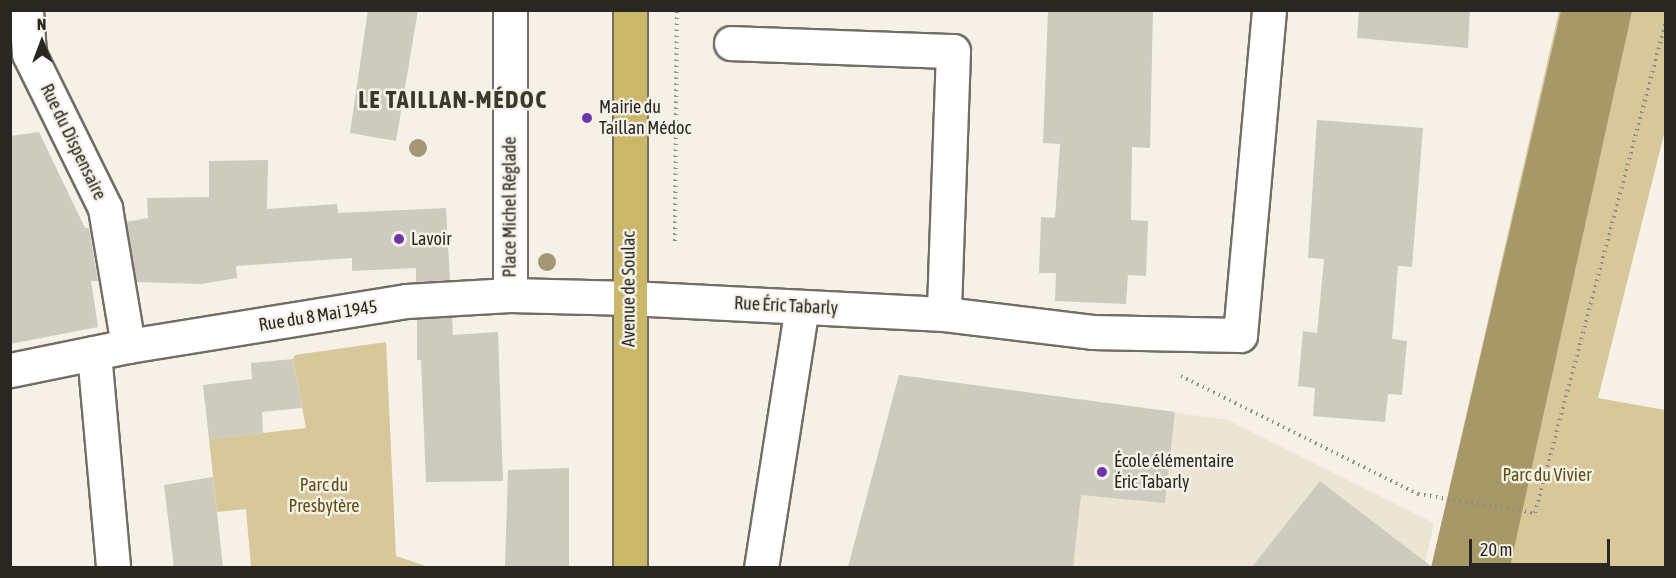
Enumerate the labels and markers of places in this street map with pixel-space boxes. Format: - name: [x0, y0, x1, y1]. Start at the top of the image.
- place label: Mairie du Taillan Médoc: [599, 97, 691, 140]
- marker: Mairie du Taillan Médoc: [580, 111, 594, 125]
- place label: Lavoir: [411, 228, 451, 250]
- marker: Lavoir: [392, 232, 406, 246]
- place label: École élémentaire Éric Tabarly: [1114, 451, 1234, 494]
- marker: École élémentaire Éric Tabarly: [1095, 465, 1109, 479]

